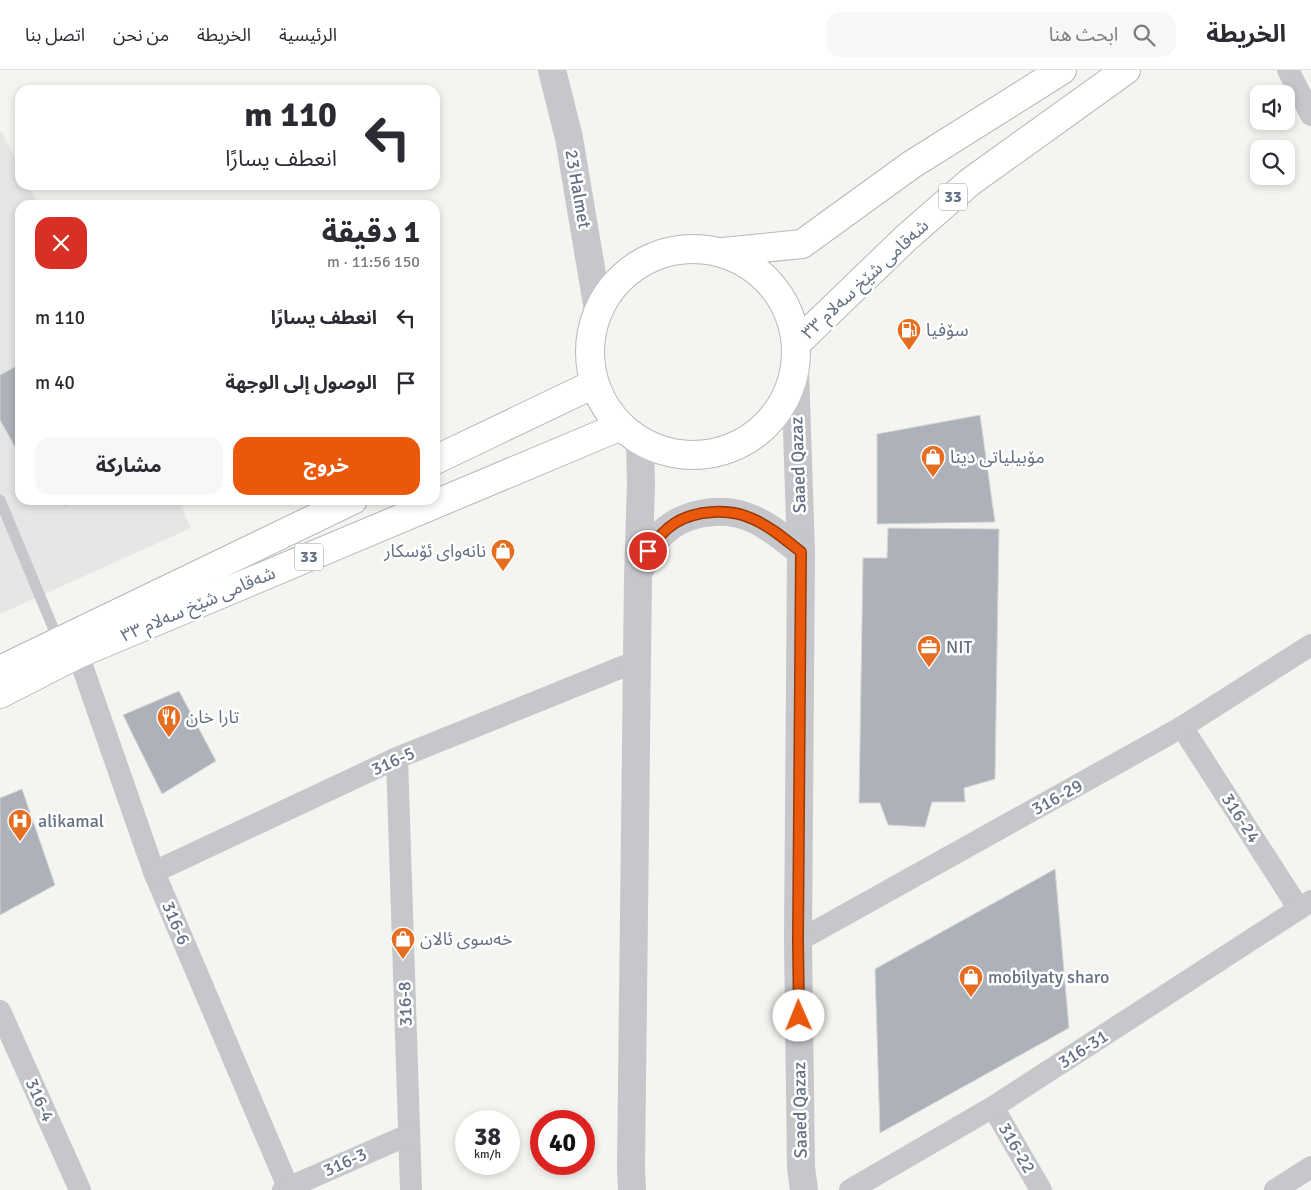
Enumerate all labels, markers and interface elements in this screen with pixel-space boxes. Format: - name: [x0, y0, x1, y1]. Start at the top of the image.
- search box: [826, 12, 1176, 57]
- text: الخريطة: [1206, 19, 1286, 49]
- icon: search: [1130, 21, 1158, 49]
- text: ابحث هنا: [1049, 23, 1118, 47]
- text: اتصل بنا: [25, 24, 85, 46]
- text: من نحن: [113, 24, 169, 46]
- text: الخريطة: [197, 24, 251, 46]
- text: الرئيسية: [279, 24, 337, 46]
- map controls: [1250, 85, 1295, 185]
- button: sound: [1250, 85, 1295, 130]
- text: 110 m: [244, 93, 337, 136]
- icon: left: [355, 105, 420, 170]
- button: search: [1250, 140, 1295, 185]
- text: انعطف يسارًا: [225, 145, 337, 172]
- street label: 23 Halmet: [560, 148, 596, 230]
- road number: 33: [939, 184, 967, 210]
- text: 1 دقيقة: [322, 214, 420, 251]
- street label: شەقامی شێخ سەلام ٣٣: [797, 214, 935, 346]
- button: close: [35, 217, 87, 269]
- text: 150 m · 11:56: [327, 252, 420, 272]
- icon: left: [392, 304, 420, 332]
- text: 110 m: [35, 306, 85, 330]
- text: انعطف يسارًا: [271, 306, 377, 330]
- fuel station icon: سۆفیا: [896, 317, 922, 351]
- place label: سۆفیا: [926, 319, 969, 341]
- icon: arrive: [392, 369, 420, 397]
- text: 40 m: [35, 371, 75, 395]
- text: الوصول إلى الوجهة: [225, 371, 377, 395]
- street label: Saaed Qazaz: [785, 416, 811, 514]
- button: مشاركة: [35, 437, 223, 495]
- button: خروج: [233, 437, 420, 495]
- shop icon: مۆبیلیاتی دینا: [920, 444, 946, 478]
- place label: مۆبیلیاتی دینا: [950, 446, 1045, 468]
- pin: [627, 530, 669, 572]
- icon: arrive: [634, 537, 662, 565]
- shop icon: نانەوای ئۆسکار: [490, 538, 516, 572]
- place label: نانەوای ئۆسکار: [383, 540, 486, 562]
- road number: 33: [295, 544, 323, 571]
- street label: شەقامی شێخ سەلام ٣٣: [117, 561, 280, 649]
- office icon: NIT: [916, 634, 942, 668]
- place label: NIT: [946, 636, 973, 658]
- restaurant icon: تارا خان: [156, 704, 182, 738]
- place label: تارا خان: [186, 706, 239, 728]
- street label: 316-5: [368, 742, 418, 780]
- street label: 316-29: [1028, 774, 1086, 820]
- street label: 316-24: [1217, 789, 1265, 847]
- hospital icon: alikamal: [7, 808, 33, 842]
- place label: alikamal: [38, 810, 104, 832]
- street label: 316-6: [157, 898, 195, 948]
- shop icon: خەسوی ئالان: [390, 926, 416, 960]
- place label: خەسوی ئالان: [420, 928, 512, 950]
- shop icon: mobilyaty sharo: [958, 964, 984, 998]
- place label: mobilyaty sharo: [988, 966, 1109, 988]
- street label: 316-8: [393, 981, 417, 1027]
- position arrow: [772, 989, 824, 1041]
- street label: 316-31: [1054, 1025, 1112, 1073]
- street label: Saaed Qazaz: [788, 1062, 812, 1158]
- street label: 316-4: [21, 1075, 59, 1125]
- speed limit sign: 40: [530, 1110, 595, 1175]
- street label: 316-22: [994, 1119, 1040, 1177]
- text: 38: [474, 1121, 501, 1152]
- street label: 316-3: [320, 1143, 370, 1181]
- text: km/h: [474, 1147, 501, 1162]

